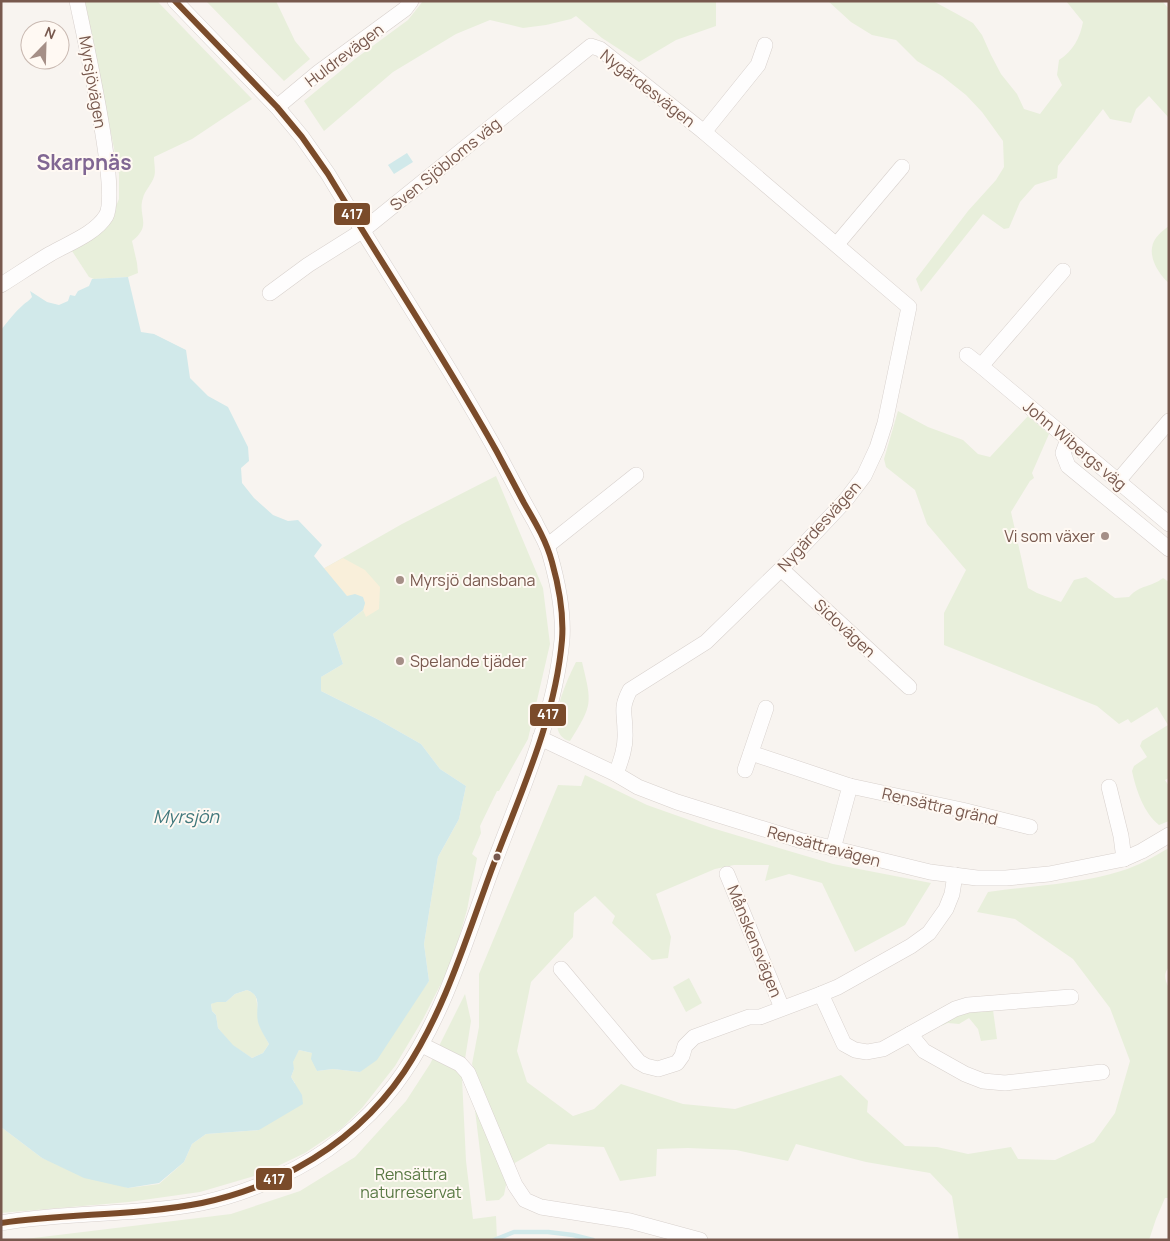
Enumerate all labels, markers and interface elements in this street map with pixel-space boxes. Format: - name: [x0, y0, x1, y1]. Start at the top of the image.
- street label: Huldrevägen: [300, 18, 388, 92]
- north arrow: [20, 20, 70, 70]
- text: N: [42, 22, 59, 43]
- street label: Myrsjövägen: [74, 34, 112, 130]
- street label: Nygärdesvägen: [596, 44, 700, 132]
- street label: Sven Sjöbloms väg: [385, 112, 505, 216]
- district label: Skarpnäs: [36, 148, 132, 176]
- line badge: 417: [333, 202, 371, 226]
- text: 417: [341, 204, 363, 223]
- street label: John Wibergs väg: [1019, 395, 1131, 495]
- street label: Nygärdesvägen: [772, 476, 866, 576]
- place label: Vi som växer: [1004, 525, 1095, 547]
- marker: Vi som växer: [1099, 530, 1111, 542]
- place label: Myrsjö dansbana: [410, 569, 535, 591]
- marker: Myrsjö dansbana: [394, 574, 406, 586]
- street label: Sidovägen: [809, 594, 881, 662]
- place label: Spelande tjäder: [410, 650, 527, 672]
- marker: Spelande tjäder: [394, 655, 406, 667]
- line badge: 417: [529, 703, 567, 727]
- text: 417: [537, 704, 559, 723]
- street label: Rensättra gränd: [880, 782, 1000, 830]
- water label: Myrsjön: [153, 804, 220, 828]
- street label: Rensättravägen: [765, 820, 883, 872]
- unlabelled marker: [492, 852, 502, 862]
- street label: Månskensvägen: [722, 882, 788, 1000]
- park label: Rensättra naturreservat: [360, 1163, 462, 1203]
- line badge: 417: [255, 1167, 293, 1191]
- text: 417: [263, 1169, 285, 1188]

